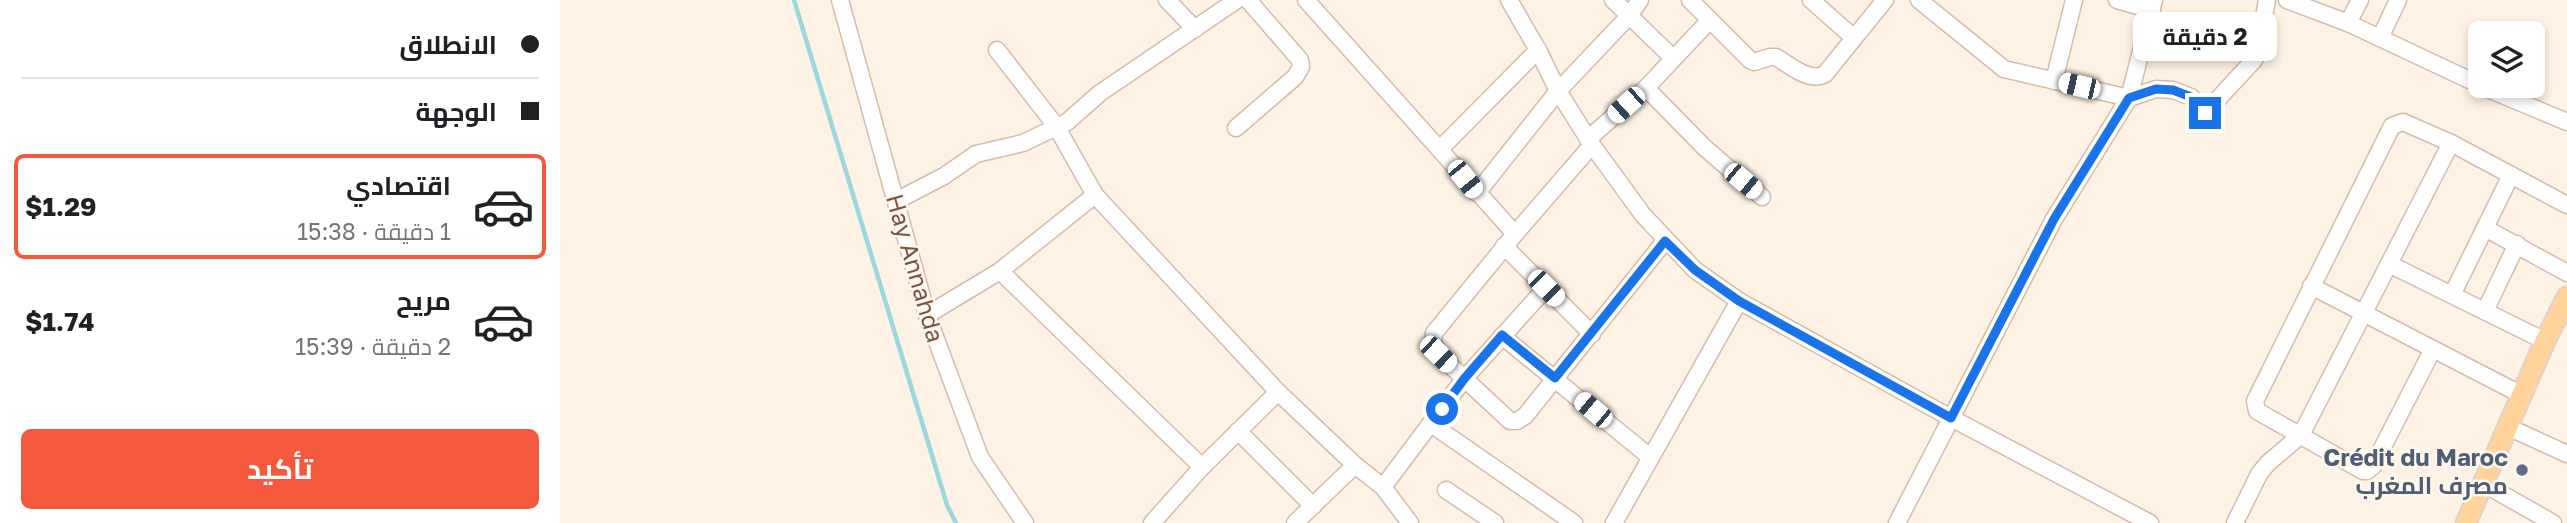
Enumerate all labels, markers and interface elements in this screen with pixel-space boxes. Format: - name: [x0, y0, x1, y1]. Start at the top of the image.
- callout: 2 دقيقة: [2133, 11, 2277, 60]
- map controls: [2468, 21, 2545, 98]
- button: layers: [2468, 21, 2545, 98]
- text: 2 دقيقة: [2163, 22, 2247, 50]
- text: الانطلاق: [399, 29, 497, 60]
- car: [2057, 71, 2102, 101]
- car: [1604, 83, 1649, 127]
- text: الوجهة: [416, 96, 497, 127]
- route end: [2189, 97, 2221, 129]
- car: [1444, 156, 1487, 202]
- car: [1721, 159, 1766, 203]
- text: اقتصادي: [346, 170, 451, 201]
- icon: car: [472, 175, 535, 238]
- street label: Hay Annahda: [881, 190, 951, 346]
- text: $1.29: [25, 191, 97, 222]
- text: 1 دقيقة · 15:38: [297, 217, 451, 245]
- car: [1524, 266, 1569, 310]
- text: مريح: [396, 285, 451, 316]
- icon: car: [472, 290, 535, 353]
- text: $1.74: [25, 306, 95, 337]
- text: 2 دقيقة · 15:39: [295, 332, 451, 360]
- car: [1416, 332, 1461, 376]
- car: [1571, 388, 1616, 432]
- route start: [1426, 393, 1458, 425]
- button: تأكيد: [21, 429, 539, 509]
- place label: Crédit du Maroc مصرف المغرب: [2323, 442, 2508, 500]
- marker: Crédit du Maroc مصرف المغرب: [2514, 462, 2530, 478]

